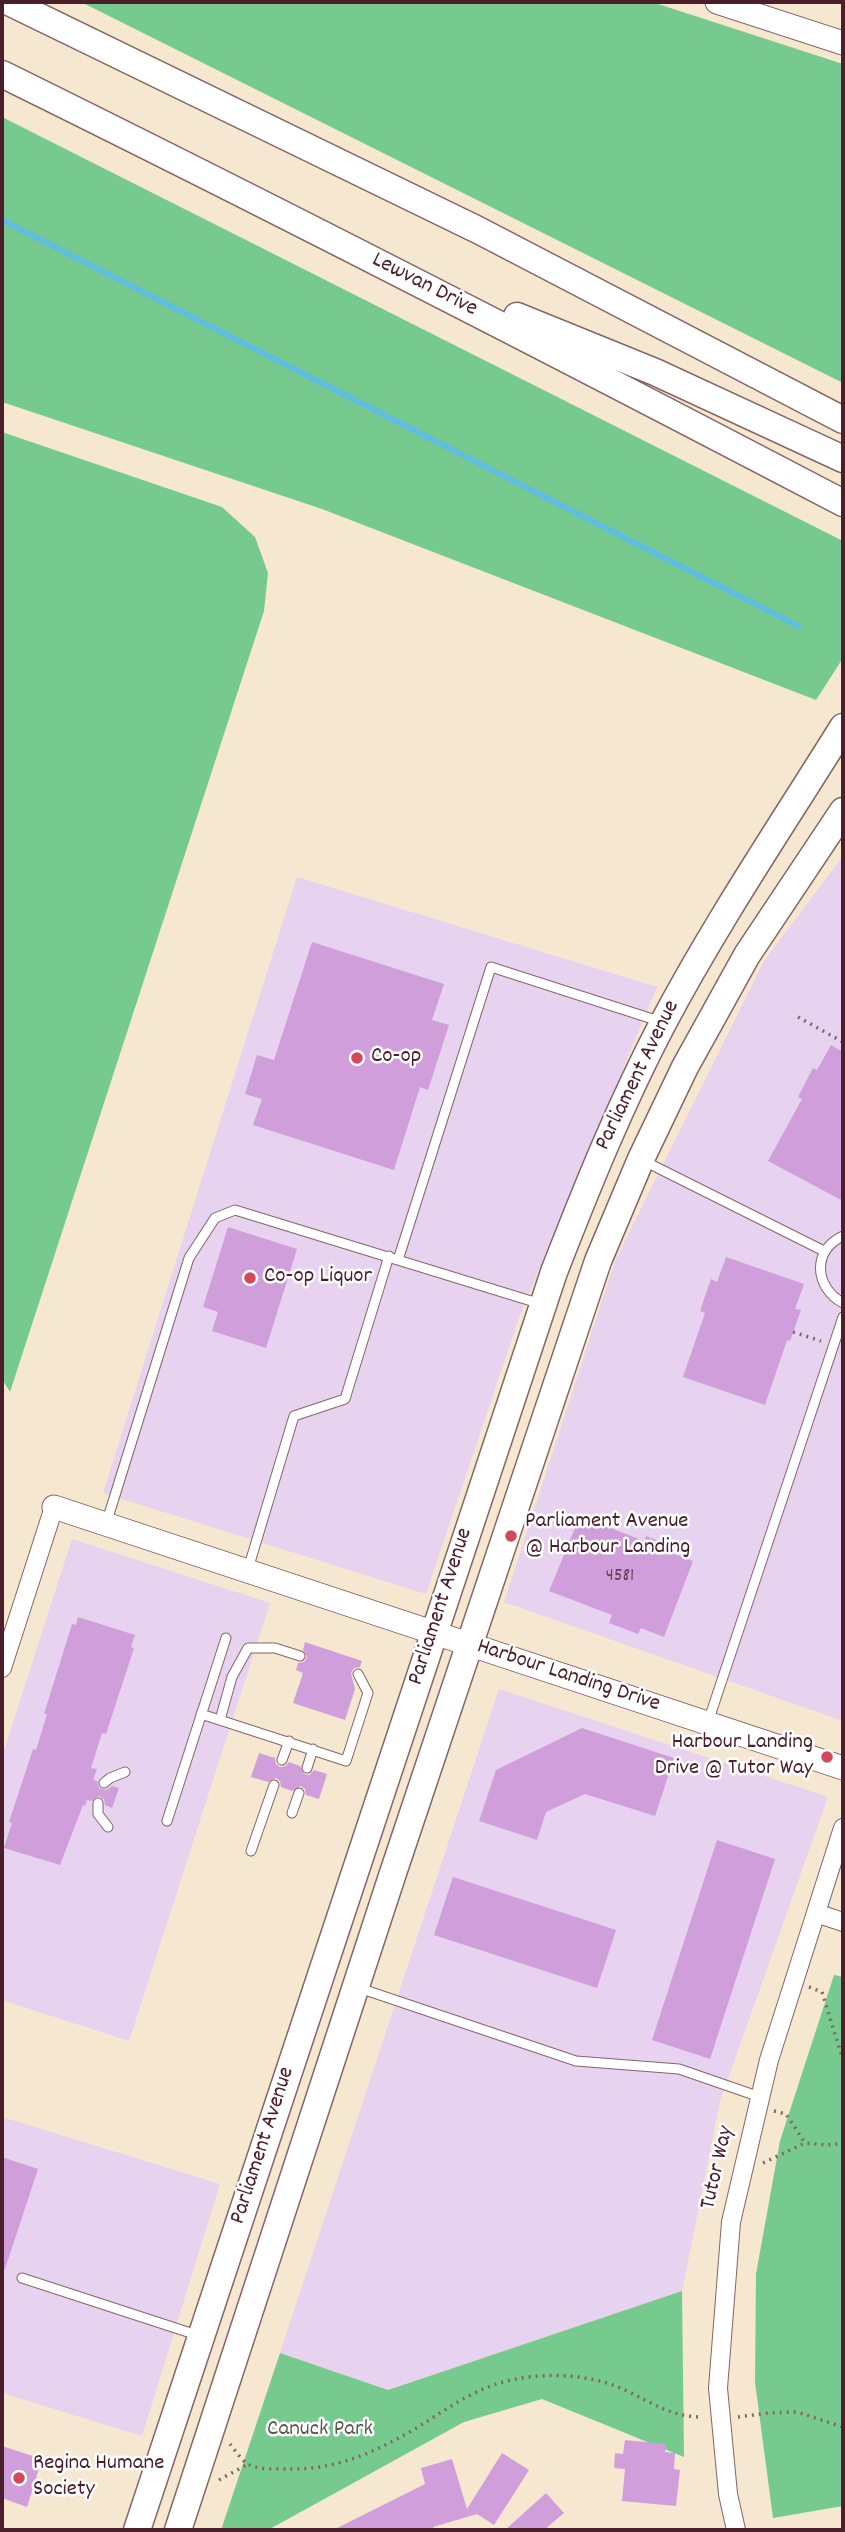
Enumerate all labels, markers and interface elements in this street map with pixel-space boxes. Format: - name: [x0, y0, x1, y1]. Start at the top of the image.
- street label: Lewvan Drive: [367, 248, 481, 324]
- street label: Parliament Avenue: [591, 996, 687, 1156]
- place label: Co-op: [371, 1044, 421, 1072]
- marker: Co-op: [349, 1050, 365, 1066]
- place label: Co-op Liquor: [264, 1264, 372, 1292]
- marker: Co-op Liquor: [242, 1270, 258, 1286]
- place label: Parliament Avenue @ Harbour Landing: [525, 1509, 690, 1563]
- street label: Parliament Avenue: [404, 1525, 480, 1689]
- marker: Parliament Avenue @ Harbour Landing: [503, 1528, 519, 1544]
- house number: 4581: [606, 1566, 634, 1588]
- street label: Harbour Landing Drive: [473, 1634, 663, 1720]
- place label: Harbour Landing Drive @ Tutor Way: [655, 1730, 813, 1784]
- marker: Harbour Landing Drive @ Tutor Way: [819, 1749, 835, 1765]
- street label: Parliament Avenue: [226, 2064, 302, 2228]
- street label: Tutor Way: [696, 2124, 742, 2212]
- park label: Canuck Park: [267, 2417, 373, 2445]
- place label: Regina Humane Society: [33, 2451, 164, 2505]
- marker: Regina Humane Society: [11, 2470, 27, 2486]

